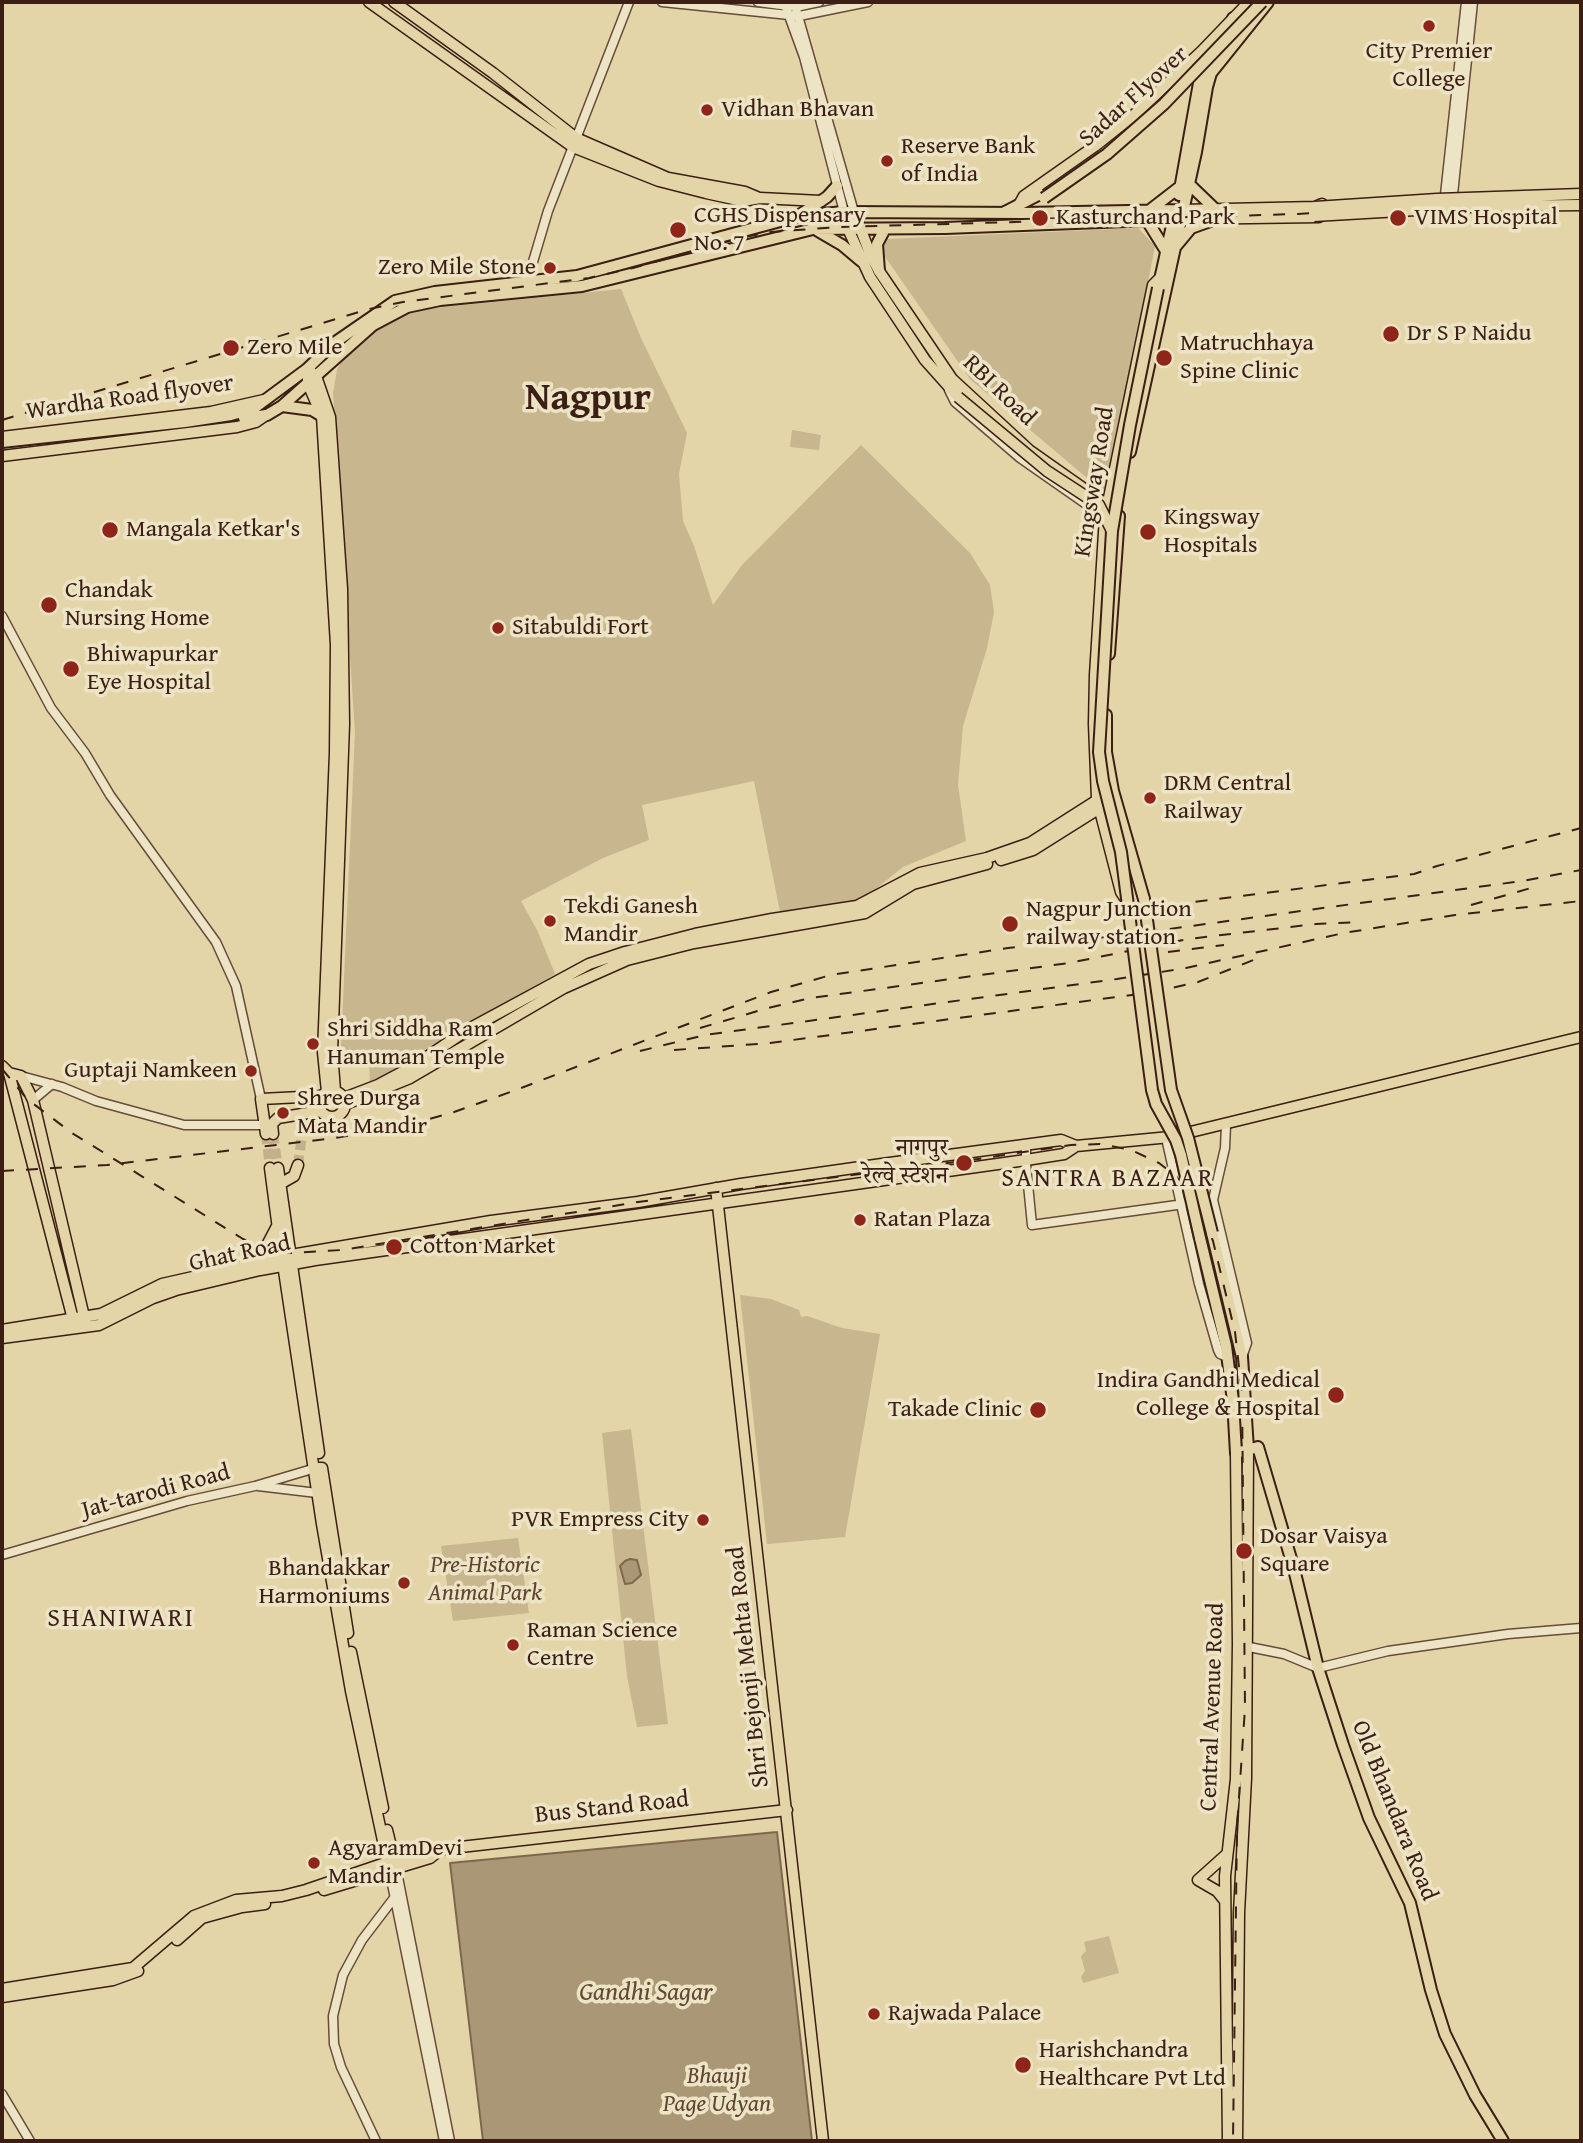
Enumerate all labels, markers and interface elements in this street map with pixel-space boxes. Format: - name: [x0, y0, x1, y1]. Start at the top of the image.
- marker: City Premier College: [1421, 18, 1437, 34]
- place label: City Premier College: [1366, 38, 1492, 94]
- street label: Sadar Flyover: [1074, 41, 1194, 153]
- place label: Vidhan Bhavan: [721, 96, 874, 124]
- marker: Vidhan Bhavan: [699, 102, 715, 118]
- place label: Reserve Bank of India: [901, 133, 1035, 189]
- marker: Reserve Bank of India: [879, 153, 895, 169]
- place label: CGHS Dispensary No. 7: [694, 202, 865, 258]
- place label: Kasturchand Park: [1056, 204, 1235, 232]
- place label: VIMS Hospital: [1414, 204, 1558, 232]
- marker: Kasturchand Park: [1030, 208, 1050, 228]
- marker: VIMS Hospital: [1388, 208, 1408, 228]
- marker: CGHS Dispensary No. 7: [668, 220, 688, 240]
- place label: Zero Mile Stone: [378, 254, 536, 282]
- marker: Zero Mile Stone: [542, 260, 558, 276]
- place label: Dr S P Naidu: [1407, 320, 1532, 348]
- marker: Dr S P Naidu: [1381, 324, 1401, 344]
- place label: Matruchhaya Spine Clinic: [1180, 330, 1314, 386]
- place label: Zero Mile: [247, 334, 342, 362]
- marker: Zero Mile: [221, 338, 241, 358]
- marker: Matruchhaya Spine Clinic: [1154, 348, 1174, 368]
- street label: RBI Road: [957, 349, 1041, 433]
- street label: Wardha Road flyover: [24, 369, 236, 427]
- district label: Nagpur: [525, 376, 651, 422]
- street label: Kingsway Road: [1069, 405, 1121, 559]
- place label: Kingsway Hospitals: [1164, 504, 1260, 560]
- place label: Mangala Ketkar's: [126, 516, 300, 544]
- marker: Mangala Ketkar's: [100, 520, 120, 540]
- marker: Kingsway Hospitals: [1138, 522, 1158, 542]
- place label: Chandak Nursing Home: [65, 577, 210, 633]
- marker: Chandak Nursing Home: [39, 595, 59, 615]
- place label: Sitabuldi Fort: [512, 614, 649, 642]
- marker: Sitabuldi Fort: [490, 620, 506, 636]
- place label: Bhiwapurkar Eye Hospital: [87, 641, 218, 697]
- marker: Bhiwapurkar Eye Hospital: [61, 659, 81, 679]
- place label: DRM Central Railway: [1164, 770, 1291, 826]
- marker: DRM Central Railway: [1142, 790, 1158, 806]
- place label: Tekdi Ganesh Mandir: [564, 893, 698, 949]
- place label: Nagpur Junction railway station: [1026, 896, 1192, 952]
- marker: Tekdi Ganesh Mandir: [542, 913, 558, 929]
- marker: Nagpur Junction railway station: [1000, 914, 1020, 934]
- place label: Shri Siddha Ram Hanuman Temple: [327, 1016, 505, 1072]
- marker: Shri Siddha Ram Hanuman Temple: [305, 1036, 321, 1052]
- place label: Guptaji Namkeen: [64, 1057, 237, 1085]
- marker: Guptaji Namkeen: [243, 1063, 259, 1079]
- place label: Shree Durga Mata Mandir: [297, 1085, 427, 1141]
- marker: Shree Durga Mata Mandir: [275, 1105, 291, 1121]
- place label: नागपुर रेल्वे स्टेशन: [863, 1135, 948, 1191]
- marker: नागपुर रेल्वे स्टेशन: [954, 1153, 974, 1173]
- district label: SANTRA BAZAAR: [1003, 1163, 1213, 1195]
- place label: Ratan Plaza: [874, 1206, 991, 1234]
- marker: Ratan Plaza: [852, 1212, 868, 1228]
- street label: Ghat Road: [187, 1229, 293, 1279]
- place label: Cotton Market: [410, 1233, 556, 1261]
- marker: Cotton Market: [384, 1237, 404, 1257]
- place label: Indira Gandhi Medical College & Hospital: [1097, 1367, 1320, 1423]
- marker: Indira Gandhi Medical College & Hospital: [1326, 1385, 1346, 1405]
- place label: Takade Clinic: [888, 1396, 1022, 1424]
- marker: Takade Clinic: [1028, 1400, 1048, 1420]
- street label: Jat-tarodi Road: [79, 1458, 233, 1526]
- place label: PVR Empress City: [511, 1506, 689, 1534]
- marker: PVR Empress City: [695, 1512, 711, 1528]
- place label: Dosar Vaisya Square: [1260, 1523, 1388, 1579]
- marker: Dosar Vaisya Square: [1234, 1541, 1254, 1561]
- street label: Shri Bejonji Mehta Road: [722, 1545, 776, 1789]
- park label: Pre-Historic Animal Park: [428, 1552, 542, 1608]
- place label: Bhandakkar Harmoniums: [259, 1555, 390, 1611]
- marker: Bhandakkar Harmoniums: [396, 1575, 412, 1591]
- street label: Central Avenue Road: [1195, 1602, 1231, 1812]
- district label: SHANIWARI: [48, 1603, 194, 1635]
- place label: Raman Science Centre: [527, 1617, 678, 1673]
- marker: Raman Science Centre: [505, 1637, 521, 1653]
- street label: Old Bhandara Road: [1345, 1717, 1443, 1905]
- street label: Bus Stand Road: [534, 1786, 690, 1830]
- place label: AgyaramDevi Mandir: [328, 1835, 463, 1891]
- marker: AgyaramDevi Mandir: [306, 1855, 322, 1871]
- water label: Gandhi Sagar: [579, 1977, 713, 2009]
- place label: Rajwada Palace: [888, 2000, 1041, 2028]
- marker: Rajwada Palace: [866, 2006, 882, 2022]
- place label: Harishchandra Healthcare Pvt Ltd: [1039, 2037, 1226, 2093]
- marker: Harishchandra Healthcare Pvt Ltd: [1013, 2055, 1033, 2075]
- park label: Bhauji Page Udyan: [663, 2063, 771, 2119]

